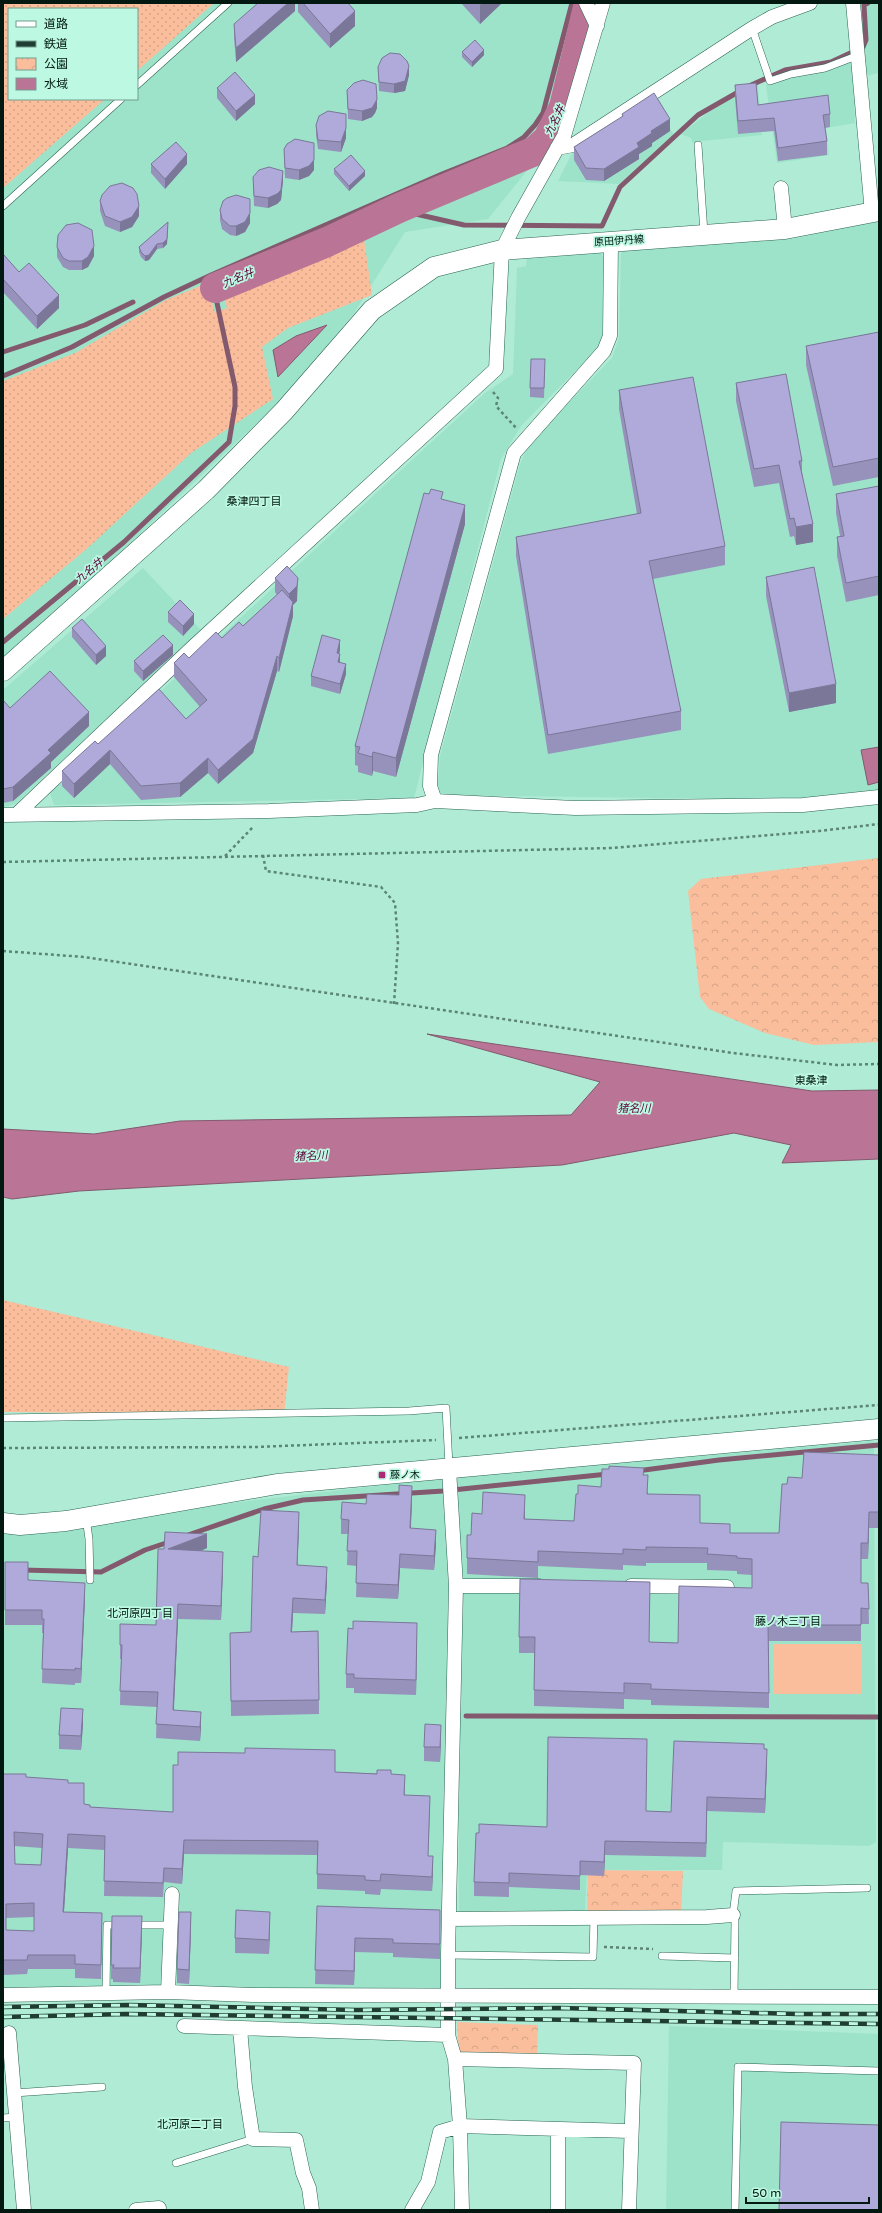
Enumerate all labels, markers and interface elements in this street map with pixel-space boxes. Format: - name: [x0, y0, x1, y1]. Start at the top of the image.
- legend: [8, 8, 138, 100]
- text: 道路: [44, 17, 68, 31]
- text: 鉄道: [44, 37, 68, 51]
- text: 公園: [44, 57, 68, 71]
- text: 水域: [44, 77, 68, 91]
- water label: 九名井: [542, 102, 569, 139]
- street label: 原田伊丹線: [594, 233, 644, 249]
- water label: 九名井: [220, 265, 257, 290]
- district label: 桑津四丁目: [227, 495, 282, 508]
- water label: 九名井: [72, 555, 107, 586]
- district label: 東桑津: [795, 1074, 828, 1087]
- water label: 猪名川: [618, 1102, 651, 1115]
- water label: 猪名川: [294, 1149, 329, 1163]
- place label: 藤ノ木: [390, 1469, 420, 1481]
- marker: 藤ノ木: [377, 1470, 387, 1480]
- district label: 北河原四丁目: [107, 1607, 173, 1620]
- district label: 藤ノ木三丁目: [755, 1615, 821, 1628]
- district label: 北河原二丁目: [157, 2118, 223, 2131]
- scale bar: [746, 2179, 869, 2205]
- text: 50 m: [752, 2186, 781, 2200]

